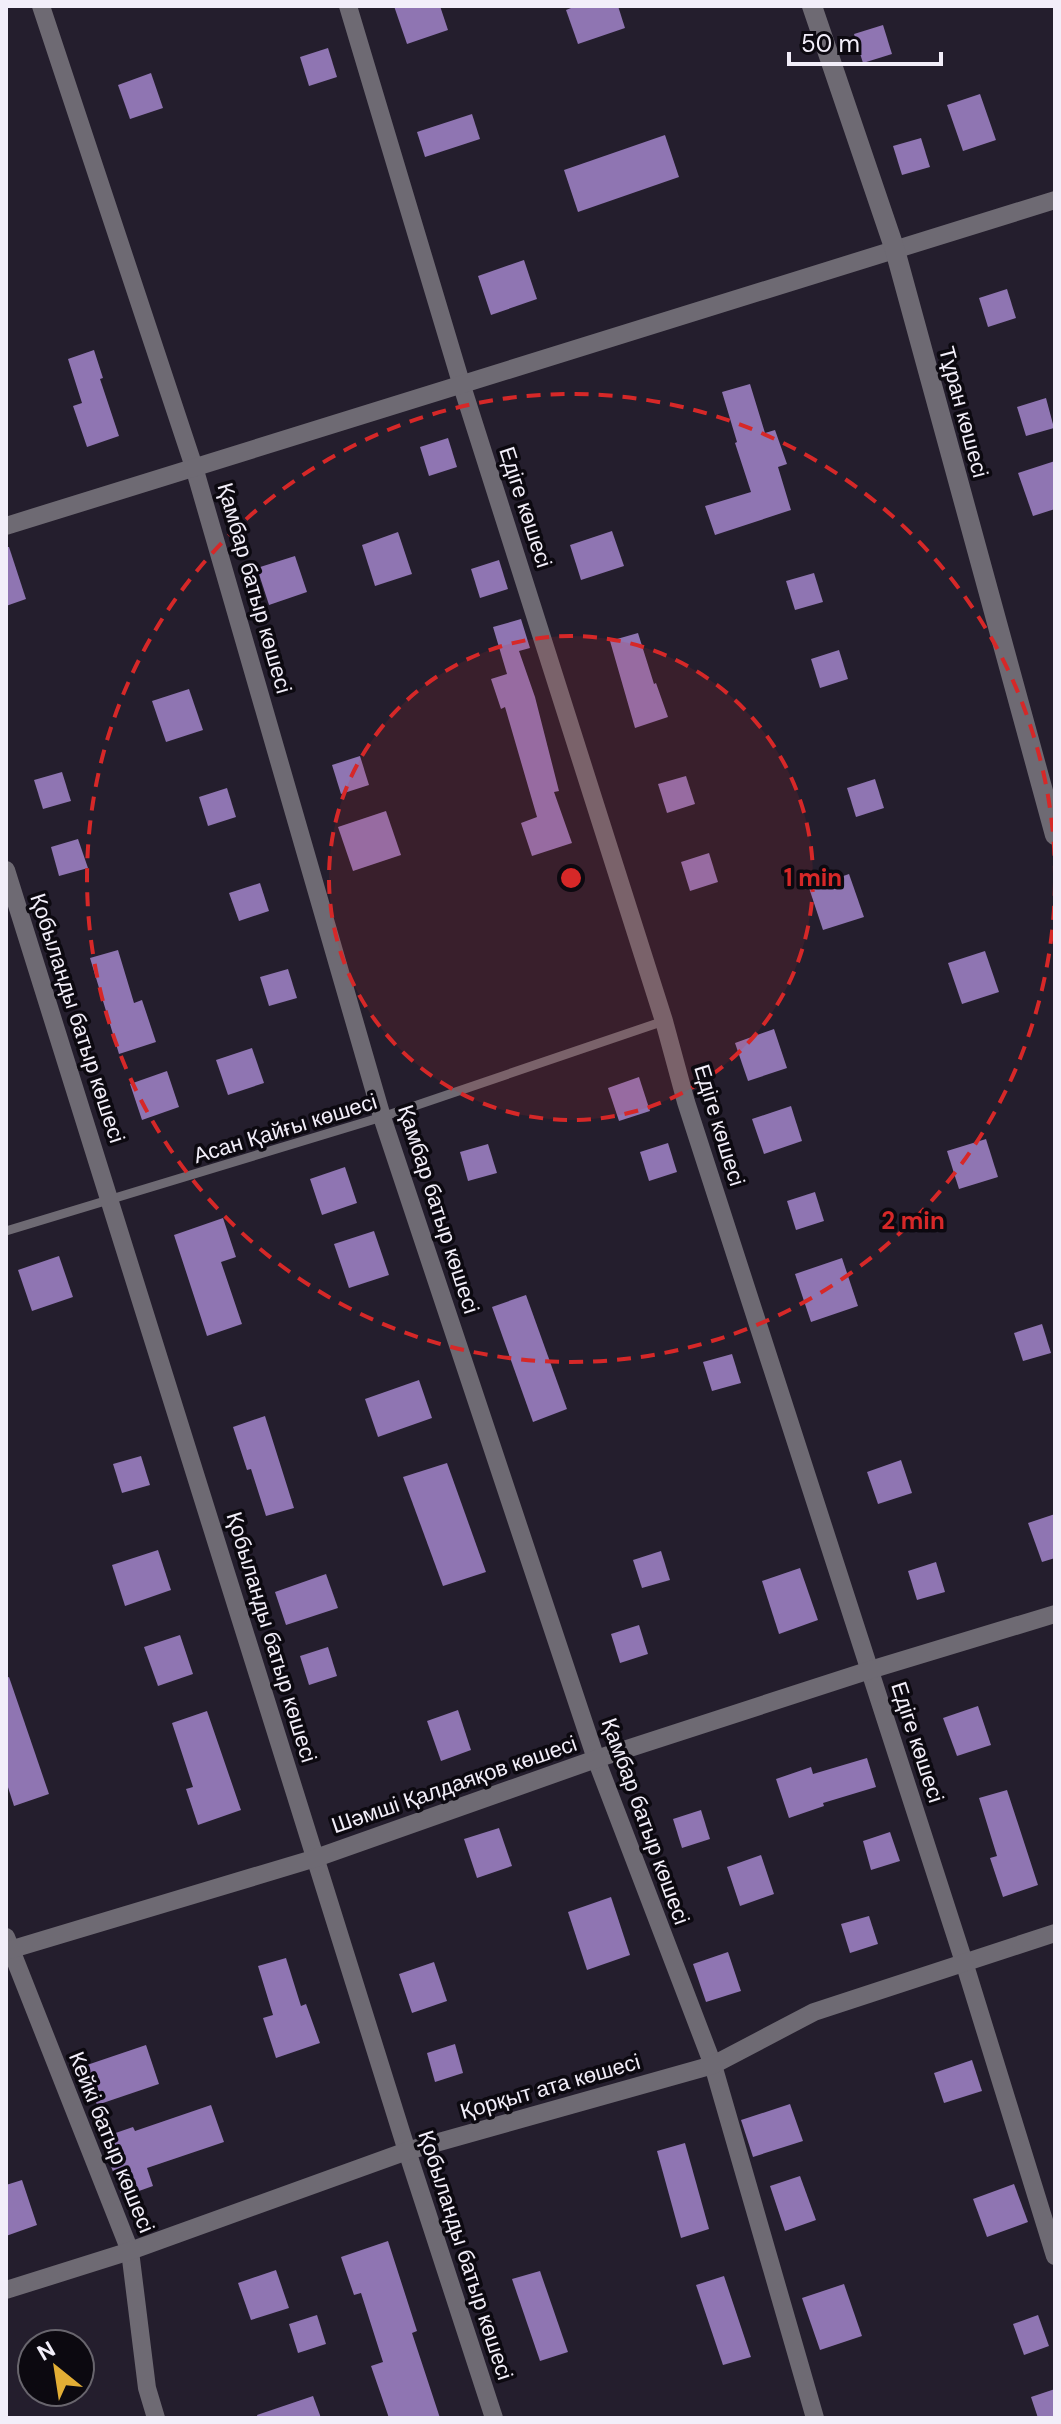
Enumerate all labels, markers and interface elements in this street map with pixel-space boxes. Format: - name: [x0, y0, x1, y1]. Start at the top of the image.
- scale bar: [789, 16, 941, 66]
- text: 50 m: [801, 28, 860, 59]
- street label: Тұран көшесі: [932, 343, 995, 481]
- street label: Едіге көшесі: [492, 443, 559, 571]
- street label: Қамбар батыр көшесі: [211, 479, 298, 697]
- text: 1 min: [784, 862, 842, 893]
- centre of rings: [557, 864, 585, 892]
- street label: Қобыланды батыр көшесі: [23, 890, 132, 1147]
- street label: Едіге көшесі: [687, 1061, 752, 1189]
- street label: Асан Қайғы көшесі: [190, 1087, 381, 1170]
- street label: Қамбар батыр көшесі: [391, 1101, 486, 1317]
- text: 2 min: [881, 1205, 945, 1236]
- street label: Қобыланды батыр көшесі: [220, 1508, 323, 1766]
- street label: Едіге көшесі: [884, 1678, 951, 1806]
- street label: Қамбар батыр көшесі: [595, 1714, 696, 1928]
- street label: Шәмші Қалдаяқов көшесі: [328, 1729, 581, 1840]
- street label: Кейкі батыр көшесі: [62, 2047, 161, 2237]
- street label: Қорқыт ата көшесі: [457, 2047, 644, 2126]
- street label: Қобыланды батыр көшесі: [411, 2127, 520, 2384]
- north arrow: [16, 2328, 96, 2408]
- text: N: [32, 2335, 60, 2368]

